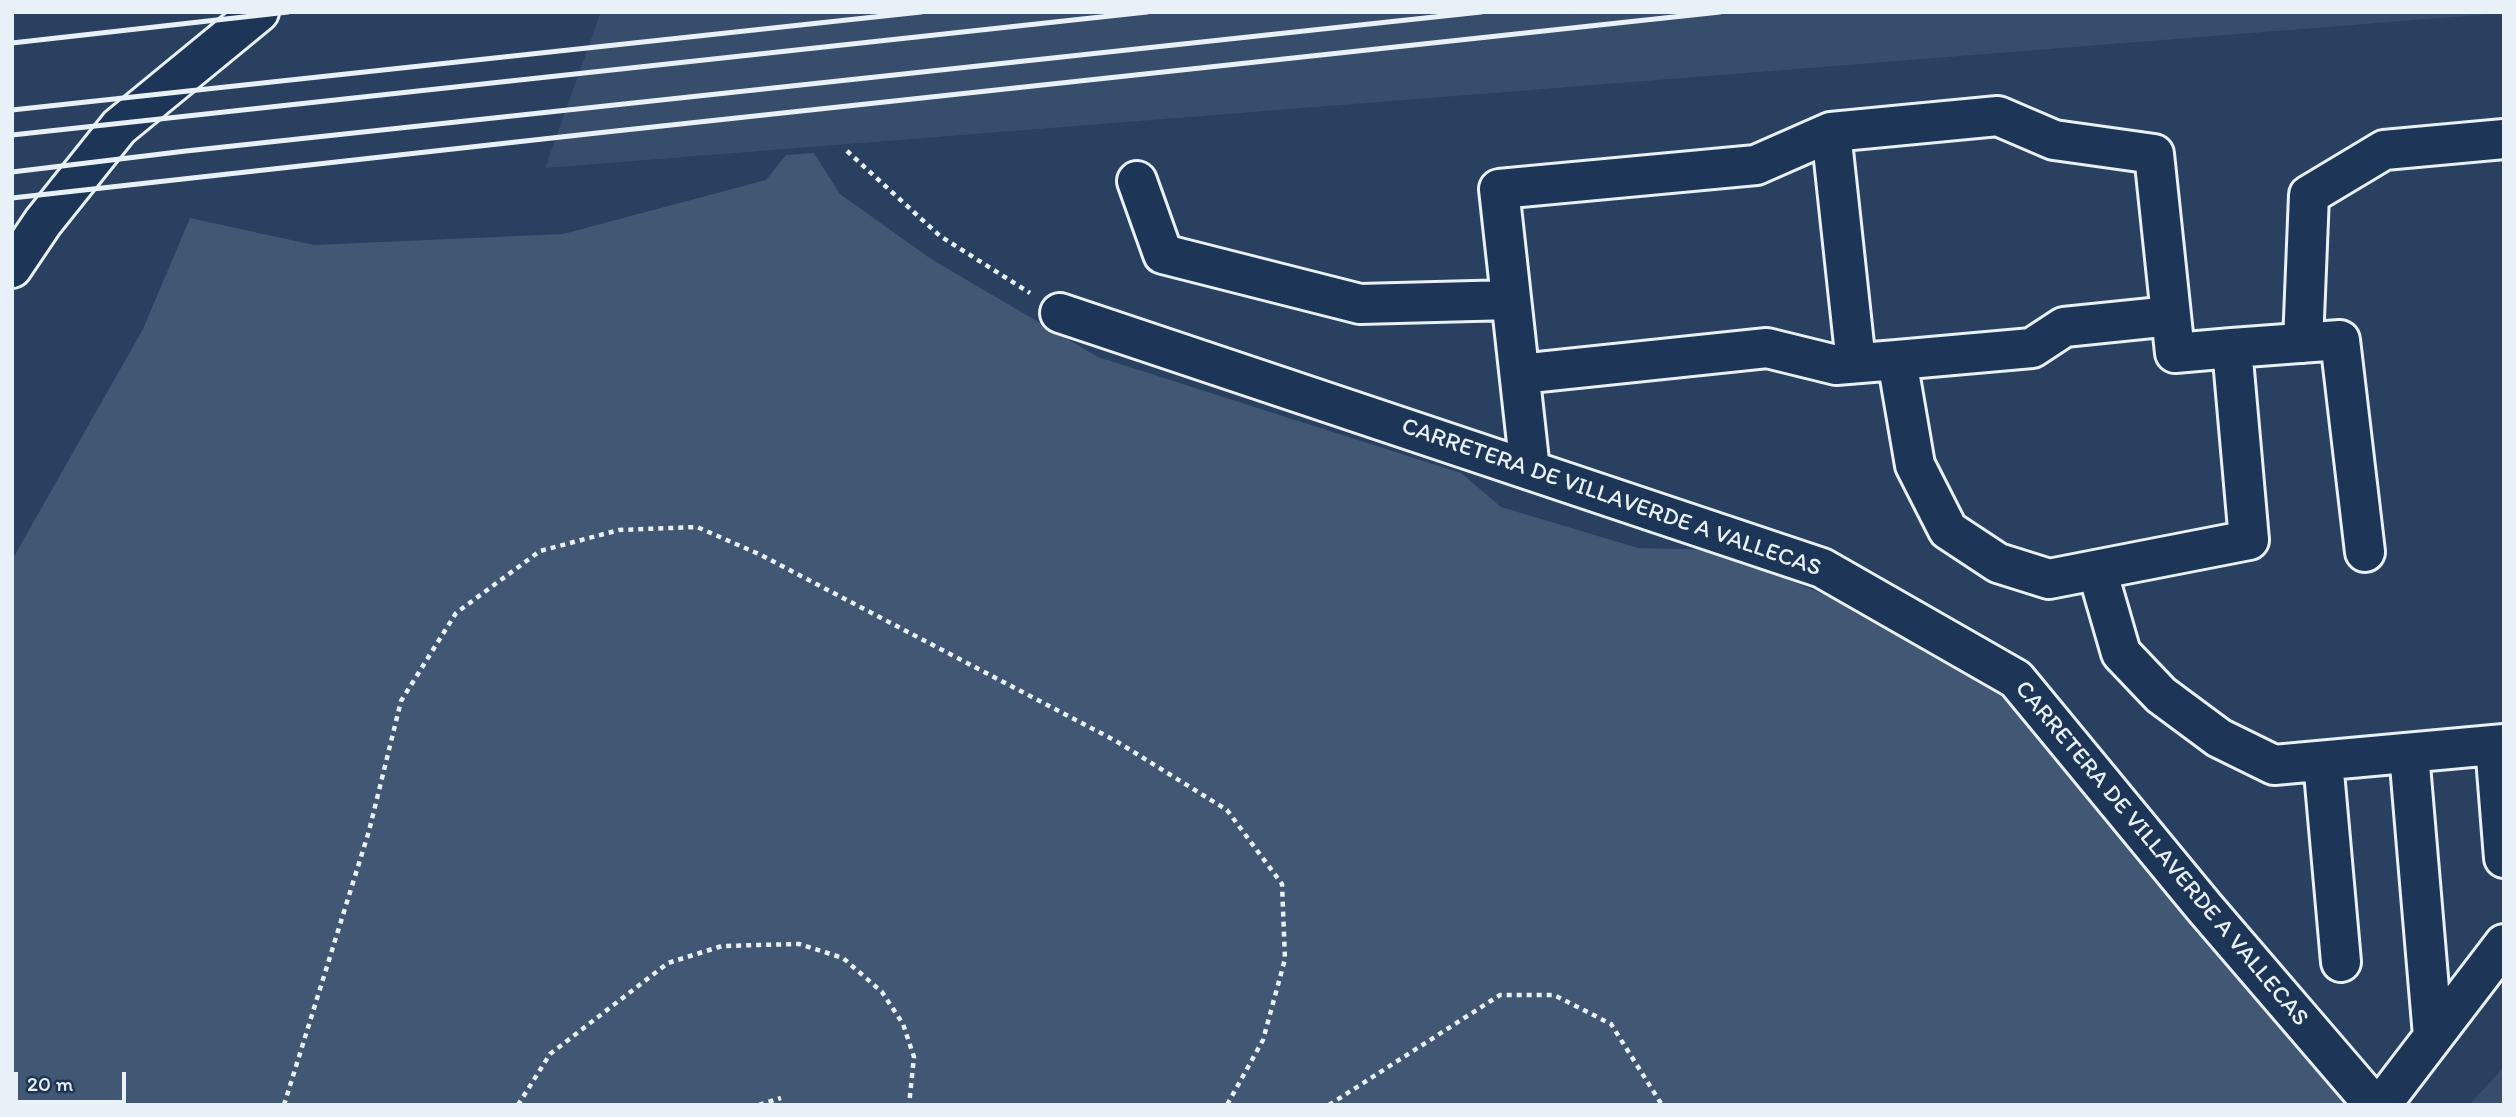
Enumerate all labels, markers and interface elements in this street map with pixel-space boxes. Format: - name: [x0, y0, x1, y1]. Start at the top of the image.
- street label: CARRETERA DE VILLAVERDE A VALLECAS: [1397, 412, 1825, 584]
- street label: CARRETERA DE VILLAVERDE A VALLECAS: [2008, 675, 2314, 1033]
- scale bar: [18, 1058, 130, 1102]
- text: 20 m: [27, 1071, 73, 1096]

